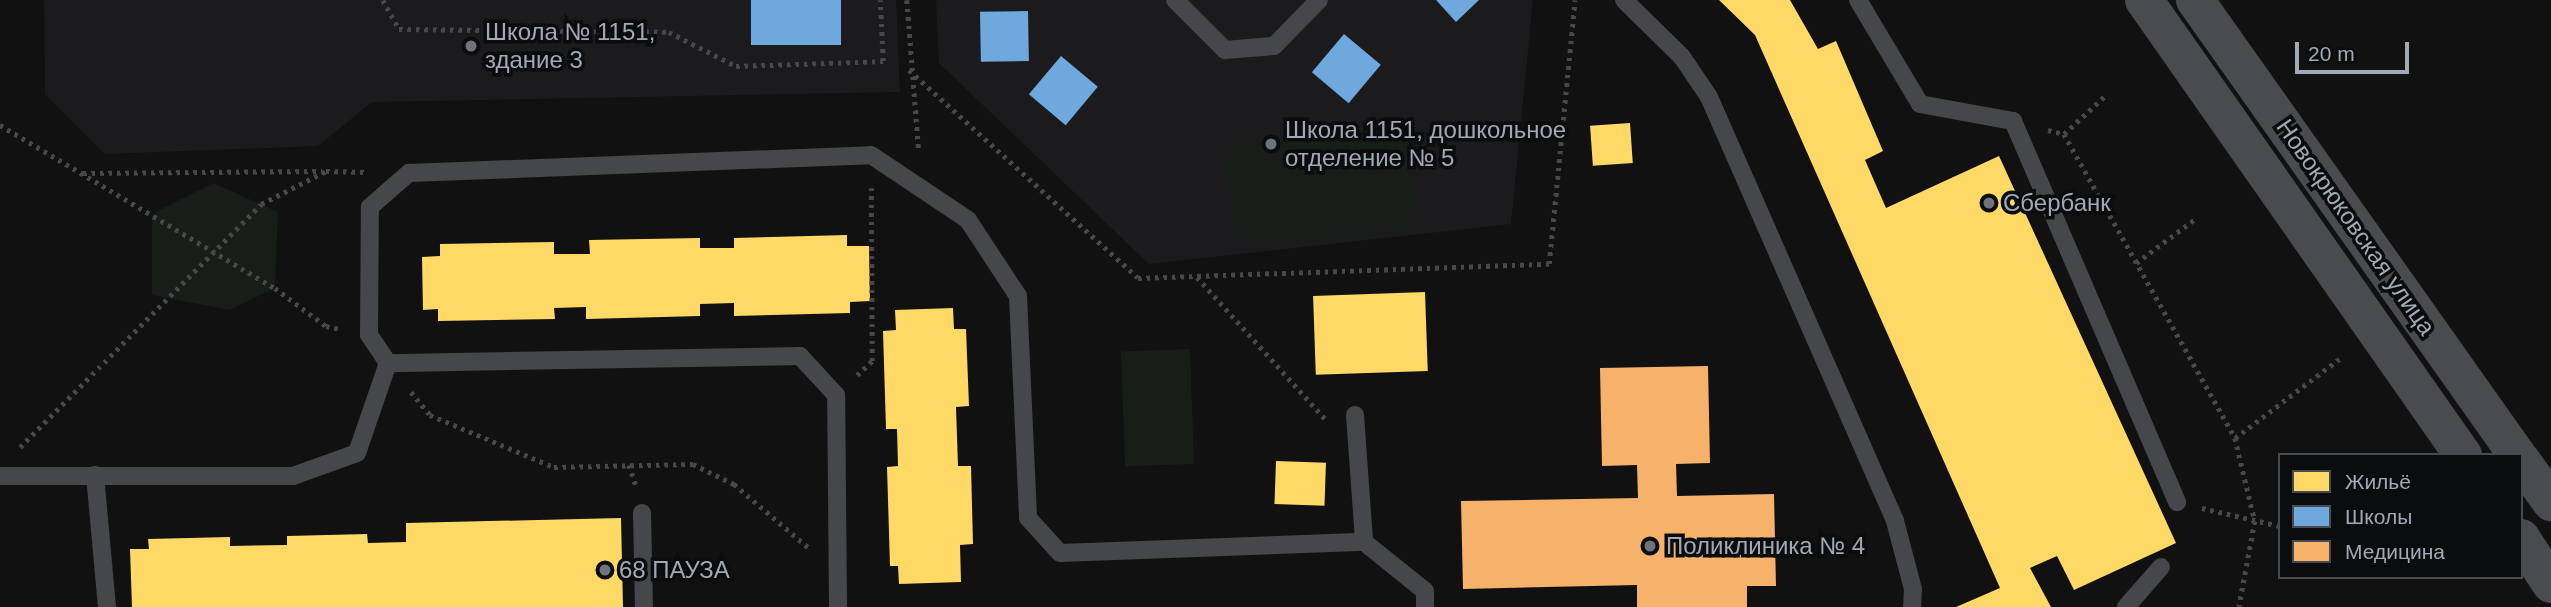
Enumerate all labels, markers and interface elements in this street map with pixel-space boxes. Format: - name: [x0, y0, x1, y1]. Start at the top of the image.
- place label: Школа № 1151, здание 3: [485, 18, 655, 74]
- scale bar: [2299, 28, 2413, 72]
- marker: Школа № 1151, здание 3: [463, 38, 479, 54]
- text: 20 m: [2308, 42, 2355, 65]
- street label: Новокрюковская улица: [2271, 113, 2441, 341]
- place label: Школа 1151, дошкольное отделение № 5: [1285, 116, 1566, 172]
- marker: Школа 1151, дошкольное отделение № 5: [1263, 136, 1279, 152]
- place label: Сбербанк: [2003, 189, 2111, 217]
- marker: Сбербанк: [1981, 195, 1997, 211]
- legend: [2278, 453, 2523, 579]
- text: Жильё: [2345, 470, 2411, 493]
- text: Школы: [2345, 505, 2412, 528]
- place label: Поликлиника № 4: [1666, 532, 1865, 560]
- marker: Поликлиника № 4: [1640, 536, 1660, 556]
- text: Медицина: [2345, 540, 2445, 563]
- place label: 68 ПАУЗА: [619, 556, 730, 584]
- marker: 68 ПАУЗА: [597, 562, 613, 578]

